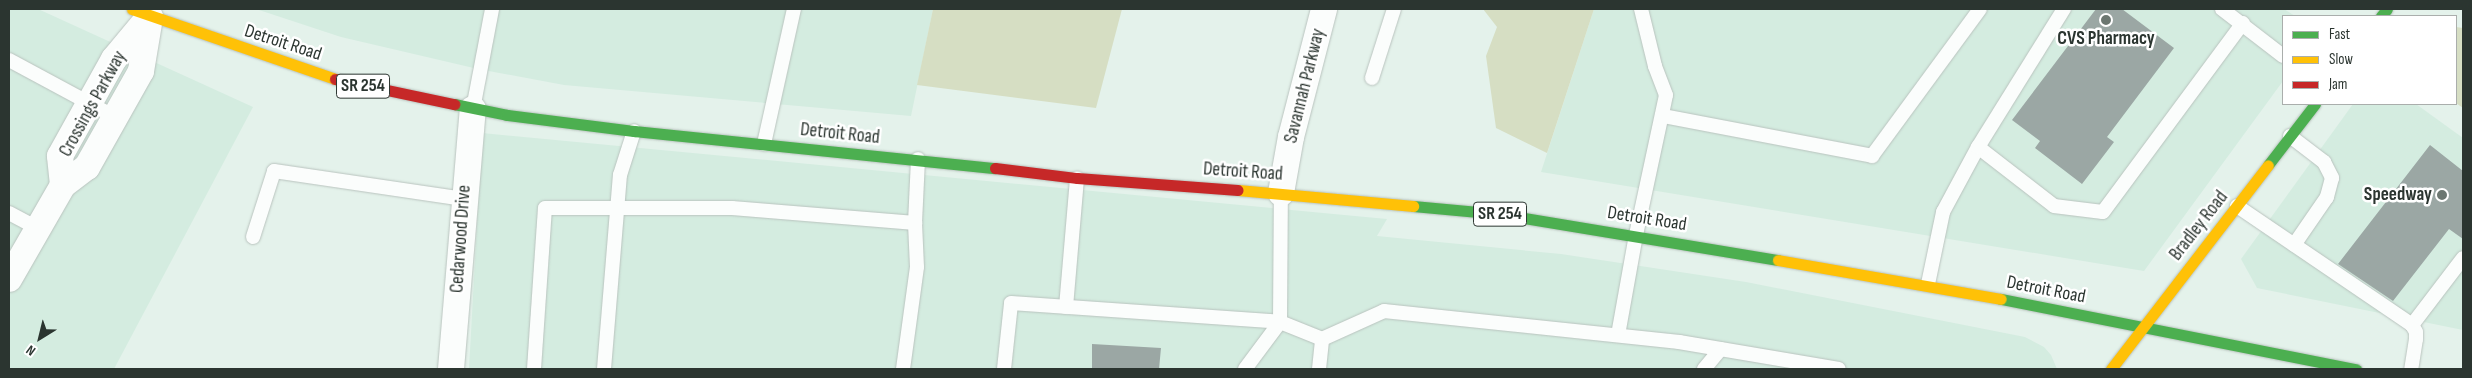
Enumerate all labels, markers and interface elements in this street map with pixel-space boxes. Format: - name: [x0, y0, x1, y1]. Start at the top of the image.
- marker: CVS Pharmacy: [2100, 14, 2112, 26]
- legend: [2282, 15, 2457, 105]
- street label: Detroit Road: [242, 20, 324, 66]
- text: Fast: [2329, 25, 2350, 44]
- street label: Savannah Parkway: [1280, 26, 1330, 146]
- place label: CVS Pharmacy: [2057, 28, 2155, 50]
- street label: Crossings Parkway: [55, 47, 131, 161]
- text: Slow: [2329, 50, 2353, 69]
- road number: SR 254: [336, 70, 390, 102]
- text: Jam: [2329, 75, 2347, 94]
- street label: Detroit Road: [799, 118, 881, 150]
- street label: Detroit Road: [1202, 158, 1284, 186]
- street label: Cedarwood Drive: [446, 184, 476, 294]
- place label: Speedway: [2364, 184, 2432, 206]
- street label: Bradley Road: [2165, 187, 2233, 265]
- marker: Speedway: [2436, 189, 2448, 201]
- road number: SR 254: [1472, 198, 1528, 230]
- street label: Detroit Road: [1606, 202, 1688, 236]
- street label: Detroit Road: [2005, 271, 2087, 309]
- north arrow: [15, 313, 65, 363]
- text: N: [23, 341, 39, 360]

